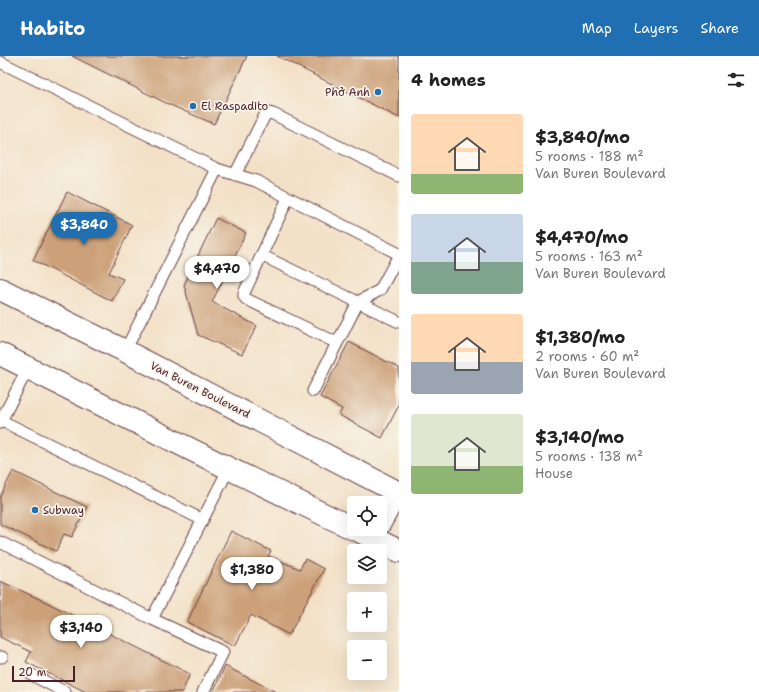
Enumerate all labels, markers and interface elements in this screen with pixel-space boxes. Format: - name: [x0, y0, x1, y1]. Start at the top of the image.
- text: Habito: [20, 16, 85, 41]
- text: Map: [582, 19, 612, 37]
- text: Layers: [634, 19, 678, 37]
- text: Share: [700, 19, 739, 37]
- text: 4 homes: [411, 69, 486, 91]
- icon: filters: [725, 69, 747, 91]
- place label: Phở Anh: [325, 85, 370, 100]
- marker: Phở Anh: [373, 87, 383, 97]
- place label: El Raspadito: [201, 99, 269, 114]
- marker: El Raspadito: [188, 101, 198, 111]
- text: $3,840/mo: [535, 126, 630, 148]
- icon: home: [443, 130, 491, 178]
- text: 5 rooms · 188 m²: [535, 148, 643, 165]
- text: Van Buren Boulevard: [535, 165, 666, 182]
- pin: $3,840: [51, 212, 117, 246]
- text: $3,840: [60, 216, 108, 233]
- text: $4,470/mo: [535, 226, 629, 248]
- icon: home: [443, 230, 491, 278]
- text: 5 rooms · 163 m²: [535, 248, 643, 265]
- pin: $4,470: [184, 256, 250, 290]
- text: $4,470: [194, 260, 240, 277]
- text: Van Buren Boulevard: [535, 265, 666, 282]
- text: $1,380/mo: [535, 326, 625, 348]
- icon: home: [443, 330, 491, 378]
- text: 2 rooms · 60 m²: [535, 348, 639, 365]
- street label: Van Buren Boulevard: [147, 358, 253, 422]
- text: Van Buren Boulevard: [535, 365, 666, 382]
- text: $3,140/mo: [535, 426, 624, 448]
- icon: home: [443, 430, 491, 478]
- text: 5 rooms · 138 m²: [535, 448, 643, 465]
- text: House: [535, 465, 573, 482]
- map controls: [347, 496, 387, 680]
- button: locate: [347, 496, 387, 536]
- place label: Subway: [43, 503, 84, 518]
- marker: Subway: [30, 505, 40, 515]
- button: layers: [347, 544, 387, 584]
- pin: $1,380: [219, 557, 285, 591]
- text: $1,380: [230, 561, 274, 578]
- button: +: [347, 592, 387, 632]
- pin: $3,140: [48, 615, 114, 649]
- text: $3,140: [59, 619, 103, 636]
- button: −: [347, 640, 387, 680]
- scale bar: [12, 664, 75, 683]
- text: 20 m: [18, 665, 46, 680]

